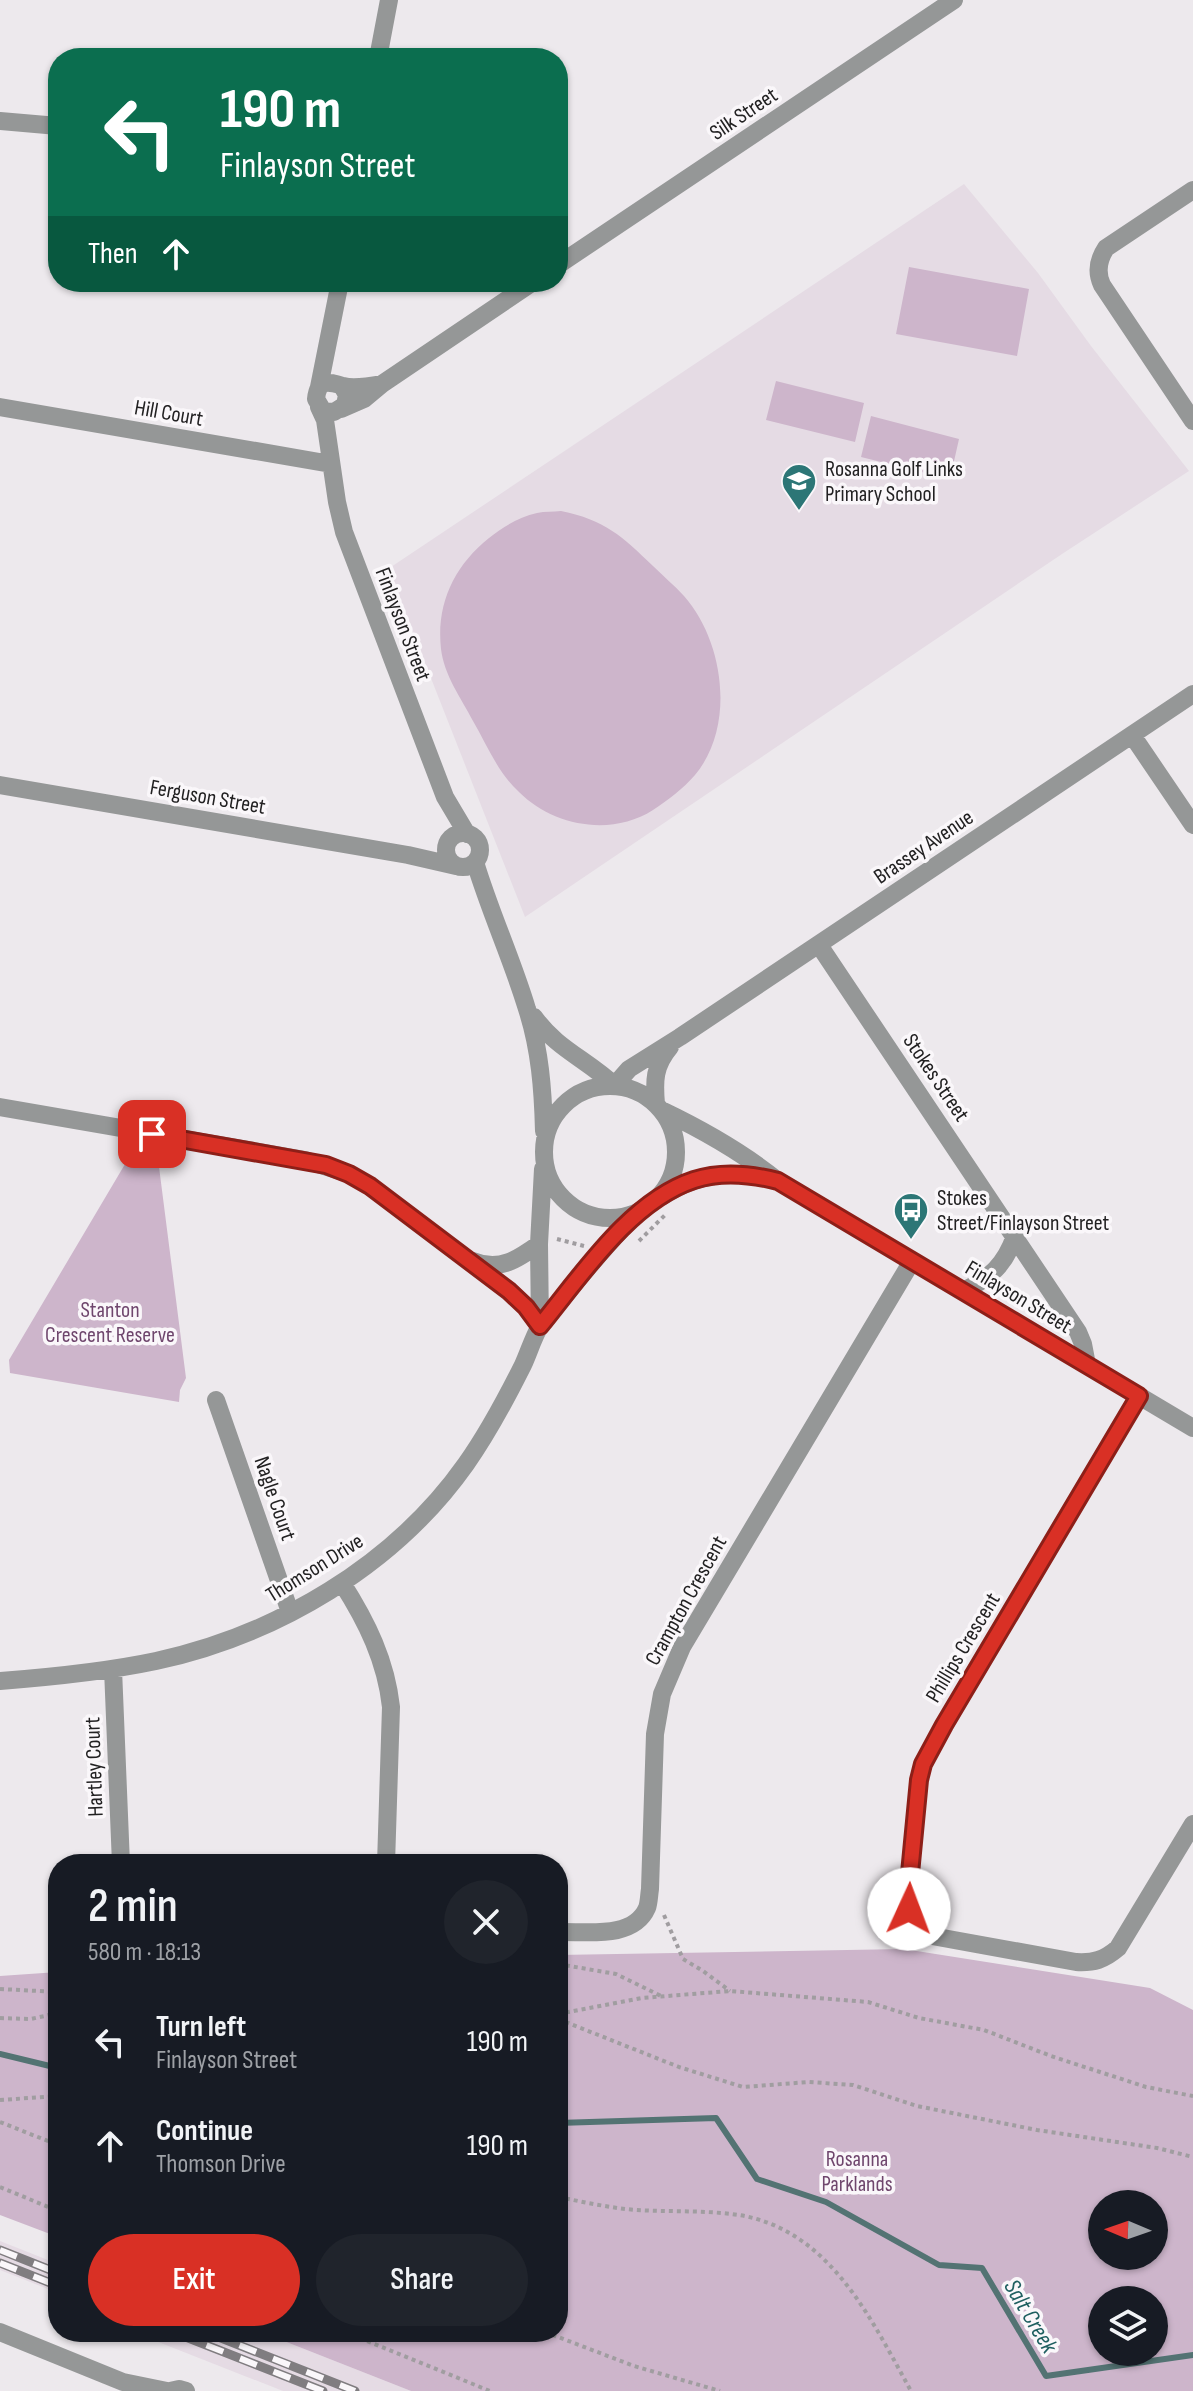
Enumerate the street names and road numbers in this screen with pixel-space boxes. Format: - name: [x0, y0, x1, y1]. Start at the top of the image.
- street label: Silk Street: [705, 82, 783, 147]
- street label: Hill Court: [132, 394, 205, 433]
- street label: Finlayson Street: [369, 564, 437, 685]
- street label: Ferguson Street: [148, 774, 268, 821]
- street label: Brassey Avenue: [869, 804, 979, 890]
- street label: Stokes Street: [897, 1029, 975, 1127]
- street label: Finlayson Street: [960, 1255, 1077, 1340]
- street label: Nagle Court: [248, 1453, 302, 1544]
- street label: Thomson Drive: [261, 1528, 368, 1609]
- street label: Crampton Crescent: [640, 1531, 733, 1670]
- street label: Phillips Crescent: [920, 1588, 1007, 1708]
- street label: Hartley Court: [79, 1716, 110, 1817]

